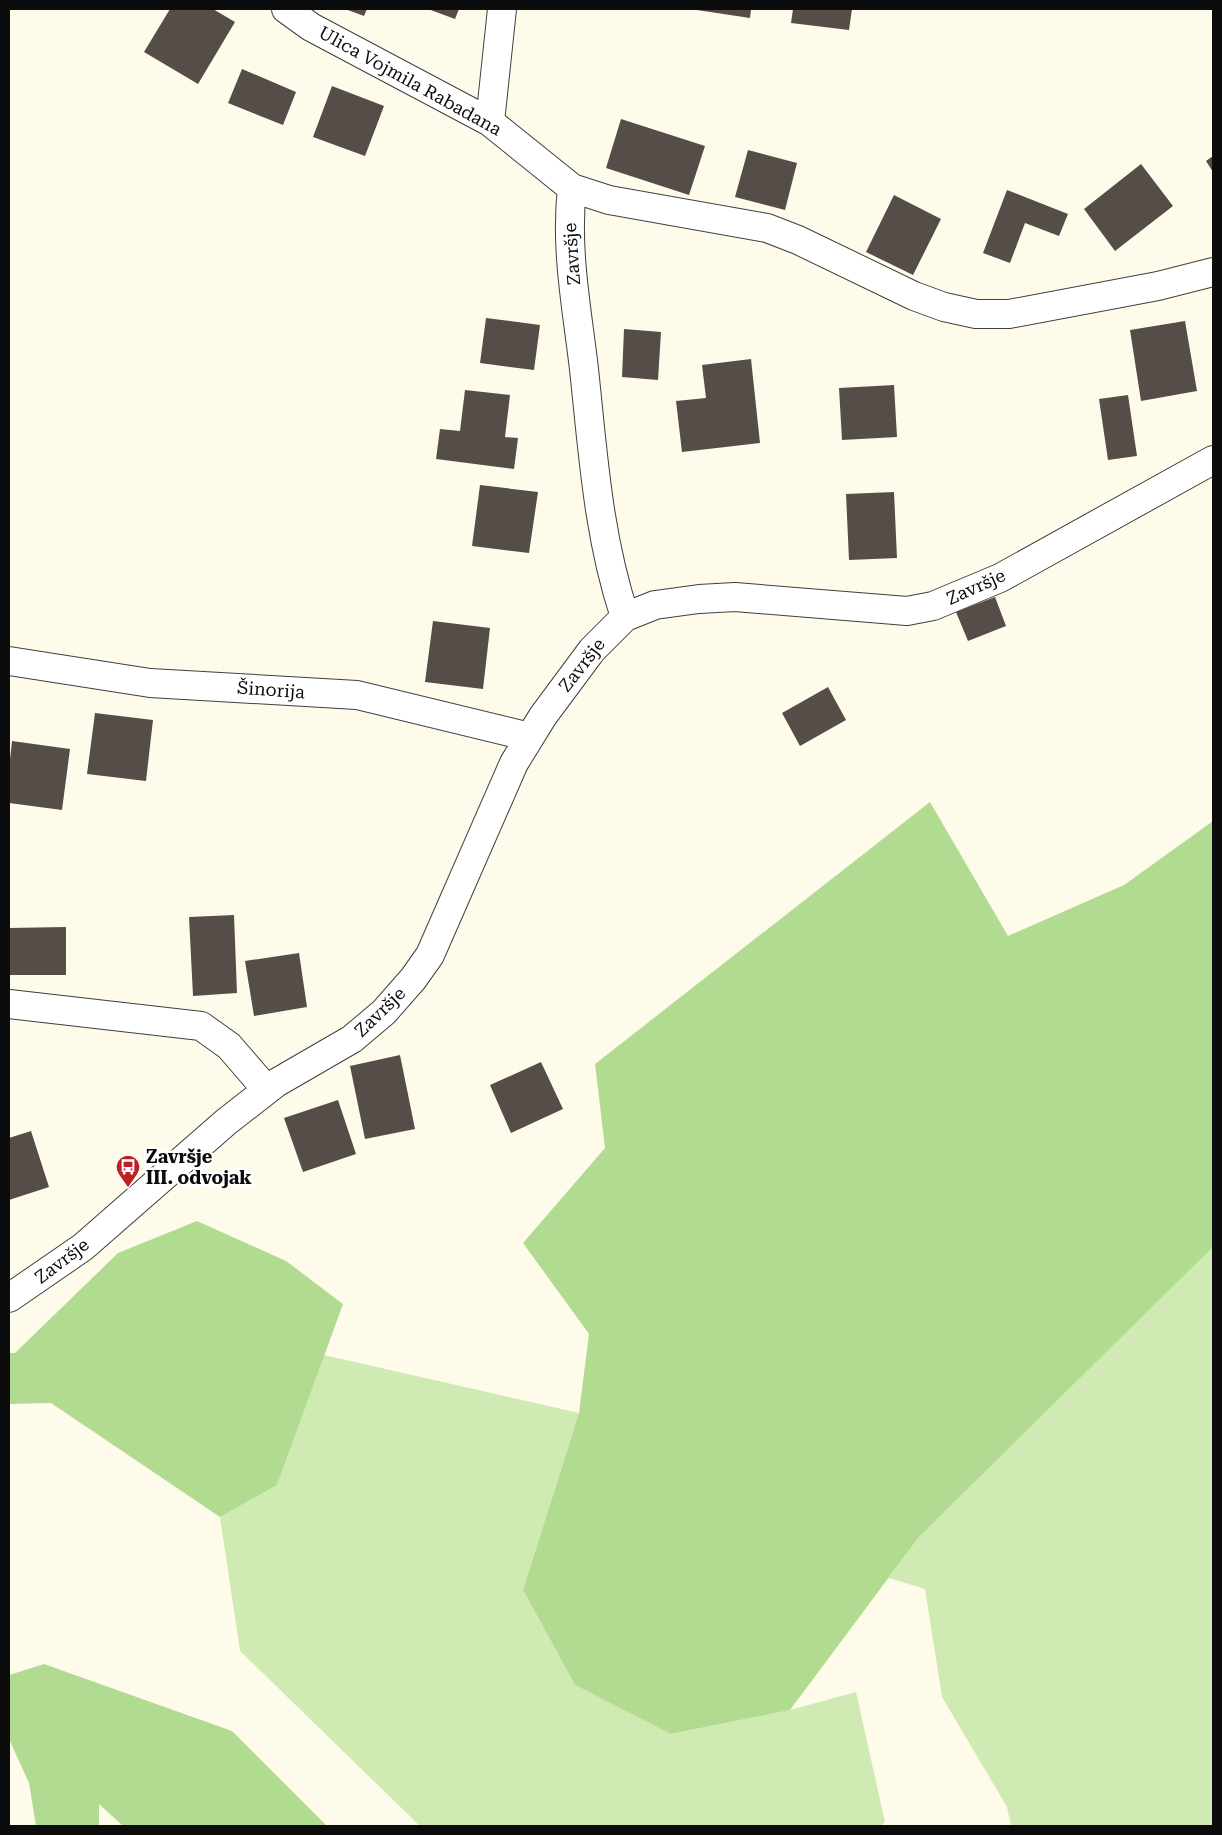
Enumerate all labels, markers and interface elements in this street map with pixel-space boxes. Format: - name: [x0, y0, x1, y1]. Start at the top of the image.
- street label: Ulica Vojmila Rabadana: [315, 21, 506, 140]
- street label: Završje: [559, 222, 584, 286]
- street label: Završje: [943, 564, 1009, 609]
- street label: Završje: [554, 634, 609, 696]
- street label: Šinorija: [236, 677, 306, 702]
- street label: Završje: [350, 982, 409, 1041]
- place label: Završje III. odvojak: [146, 1146, 252, 1188]
- bus stop icon: Završje III. odvojak: [115, 1154, 141, 1188]
- street label: Završje: [30, 1233, 93, 1288]

